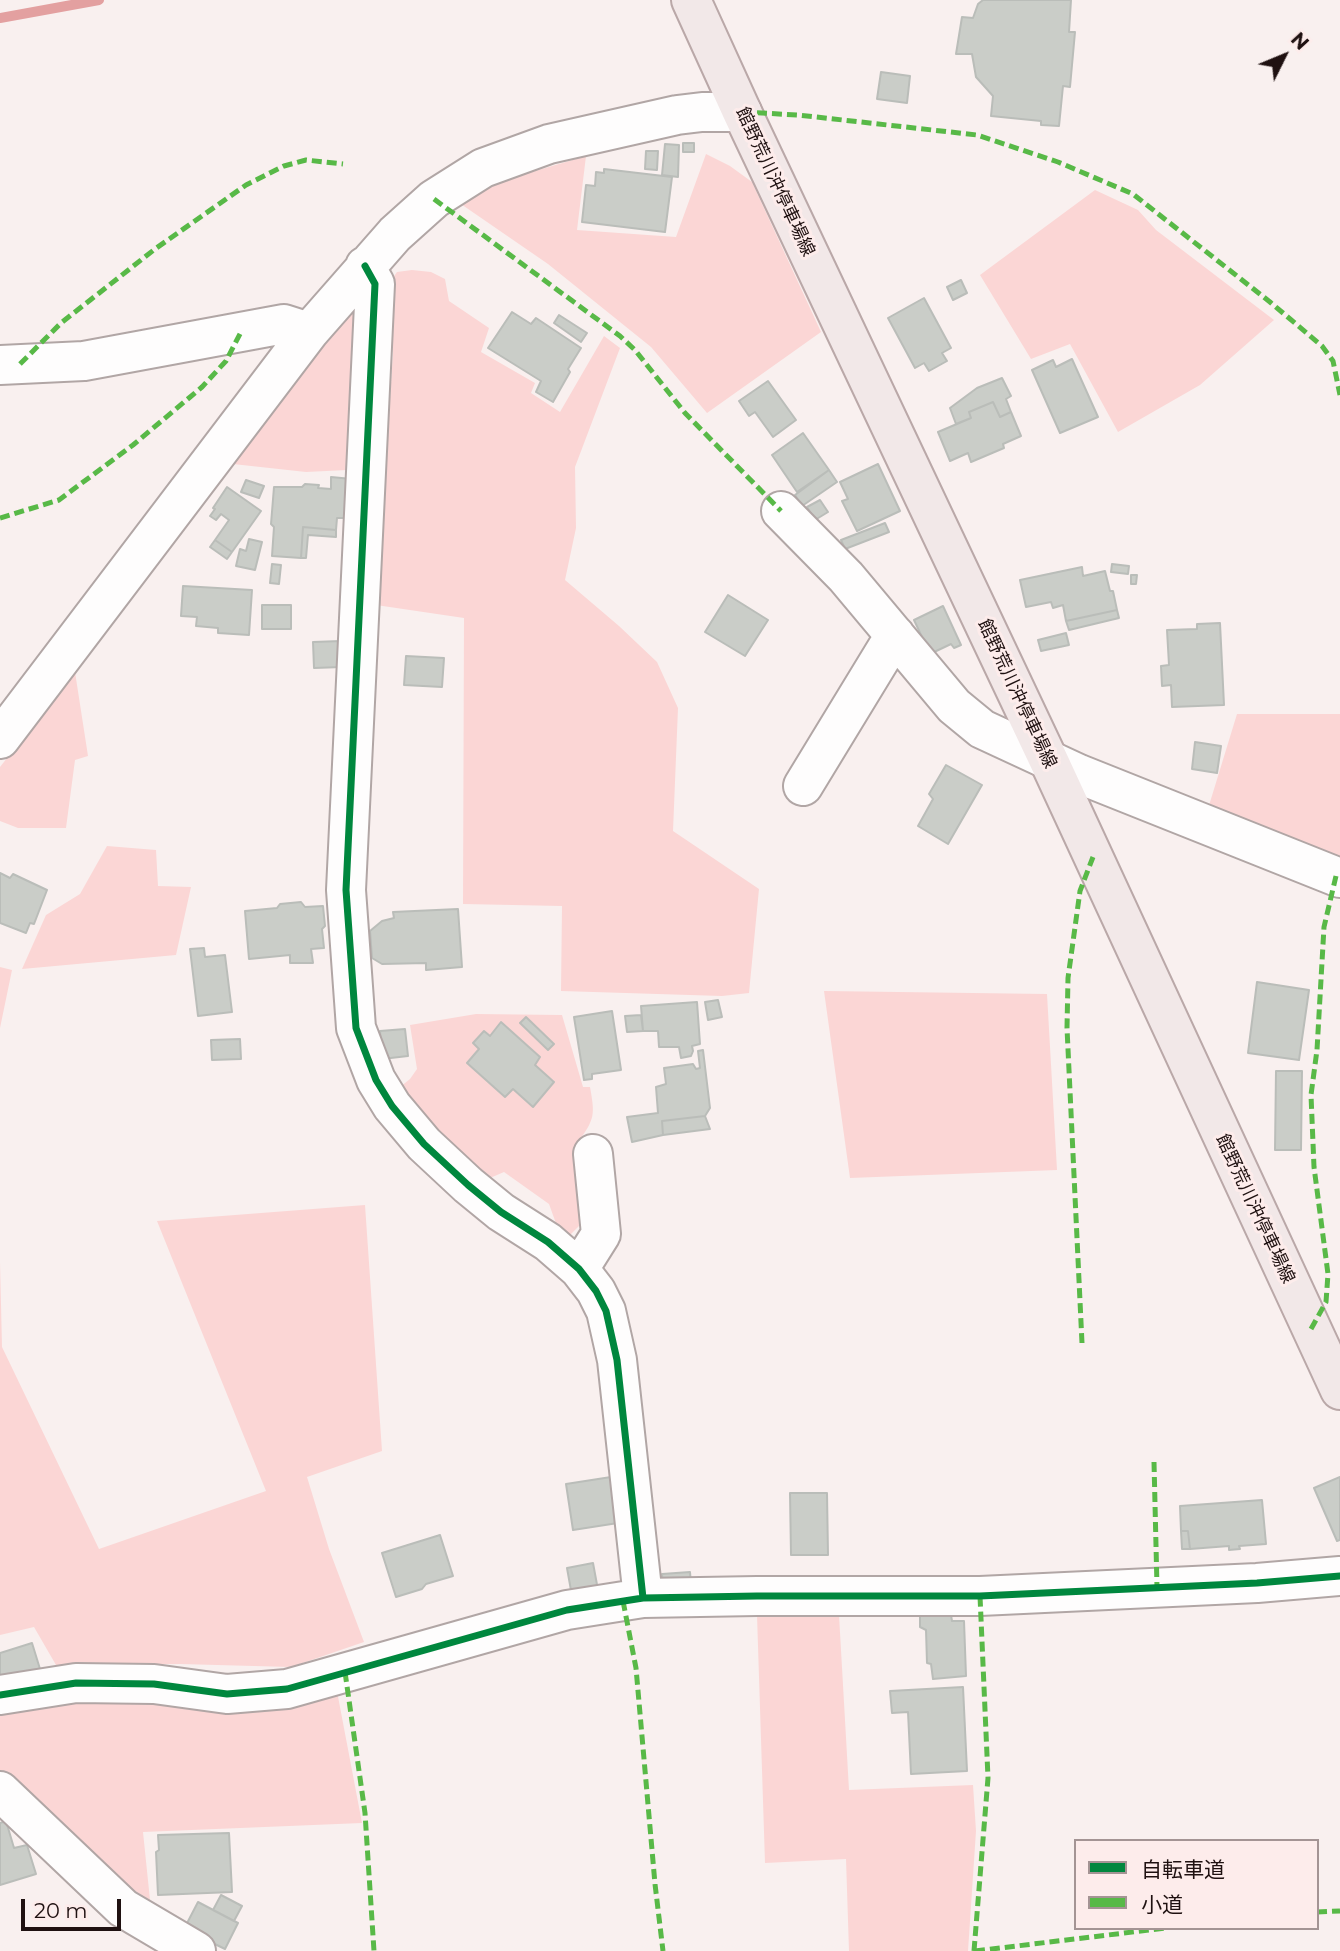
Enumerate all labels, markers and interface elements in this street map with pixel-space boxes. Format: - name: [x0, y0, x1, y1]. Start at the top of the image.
- north arrow: [1249, 21, 1319, 91]
- text: N: [1286, 28, 1313, 55]
- street label: 館野荒川沖停車場線: [731, 104, 819, 260]
- street label: 館野荒川沖停車場線: [973, 616, 1061, 772]
- street label: 館野荒川沖停車場線: [1211, 1131, 1299, 1287]
- legend: [1074, 1839, 1319, 1930]
- text: 自転車道: [1141, 1857, 1225, 1882]
- scale bar: [24, 1884, 124, 1928]
- text: 小道: [1141, 1892, 1183, 1917]
- text: 20 m: [34, 1898, 88, 1923]

